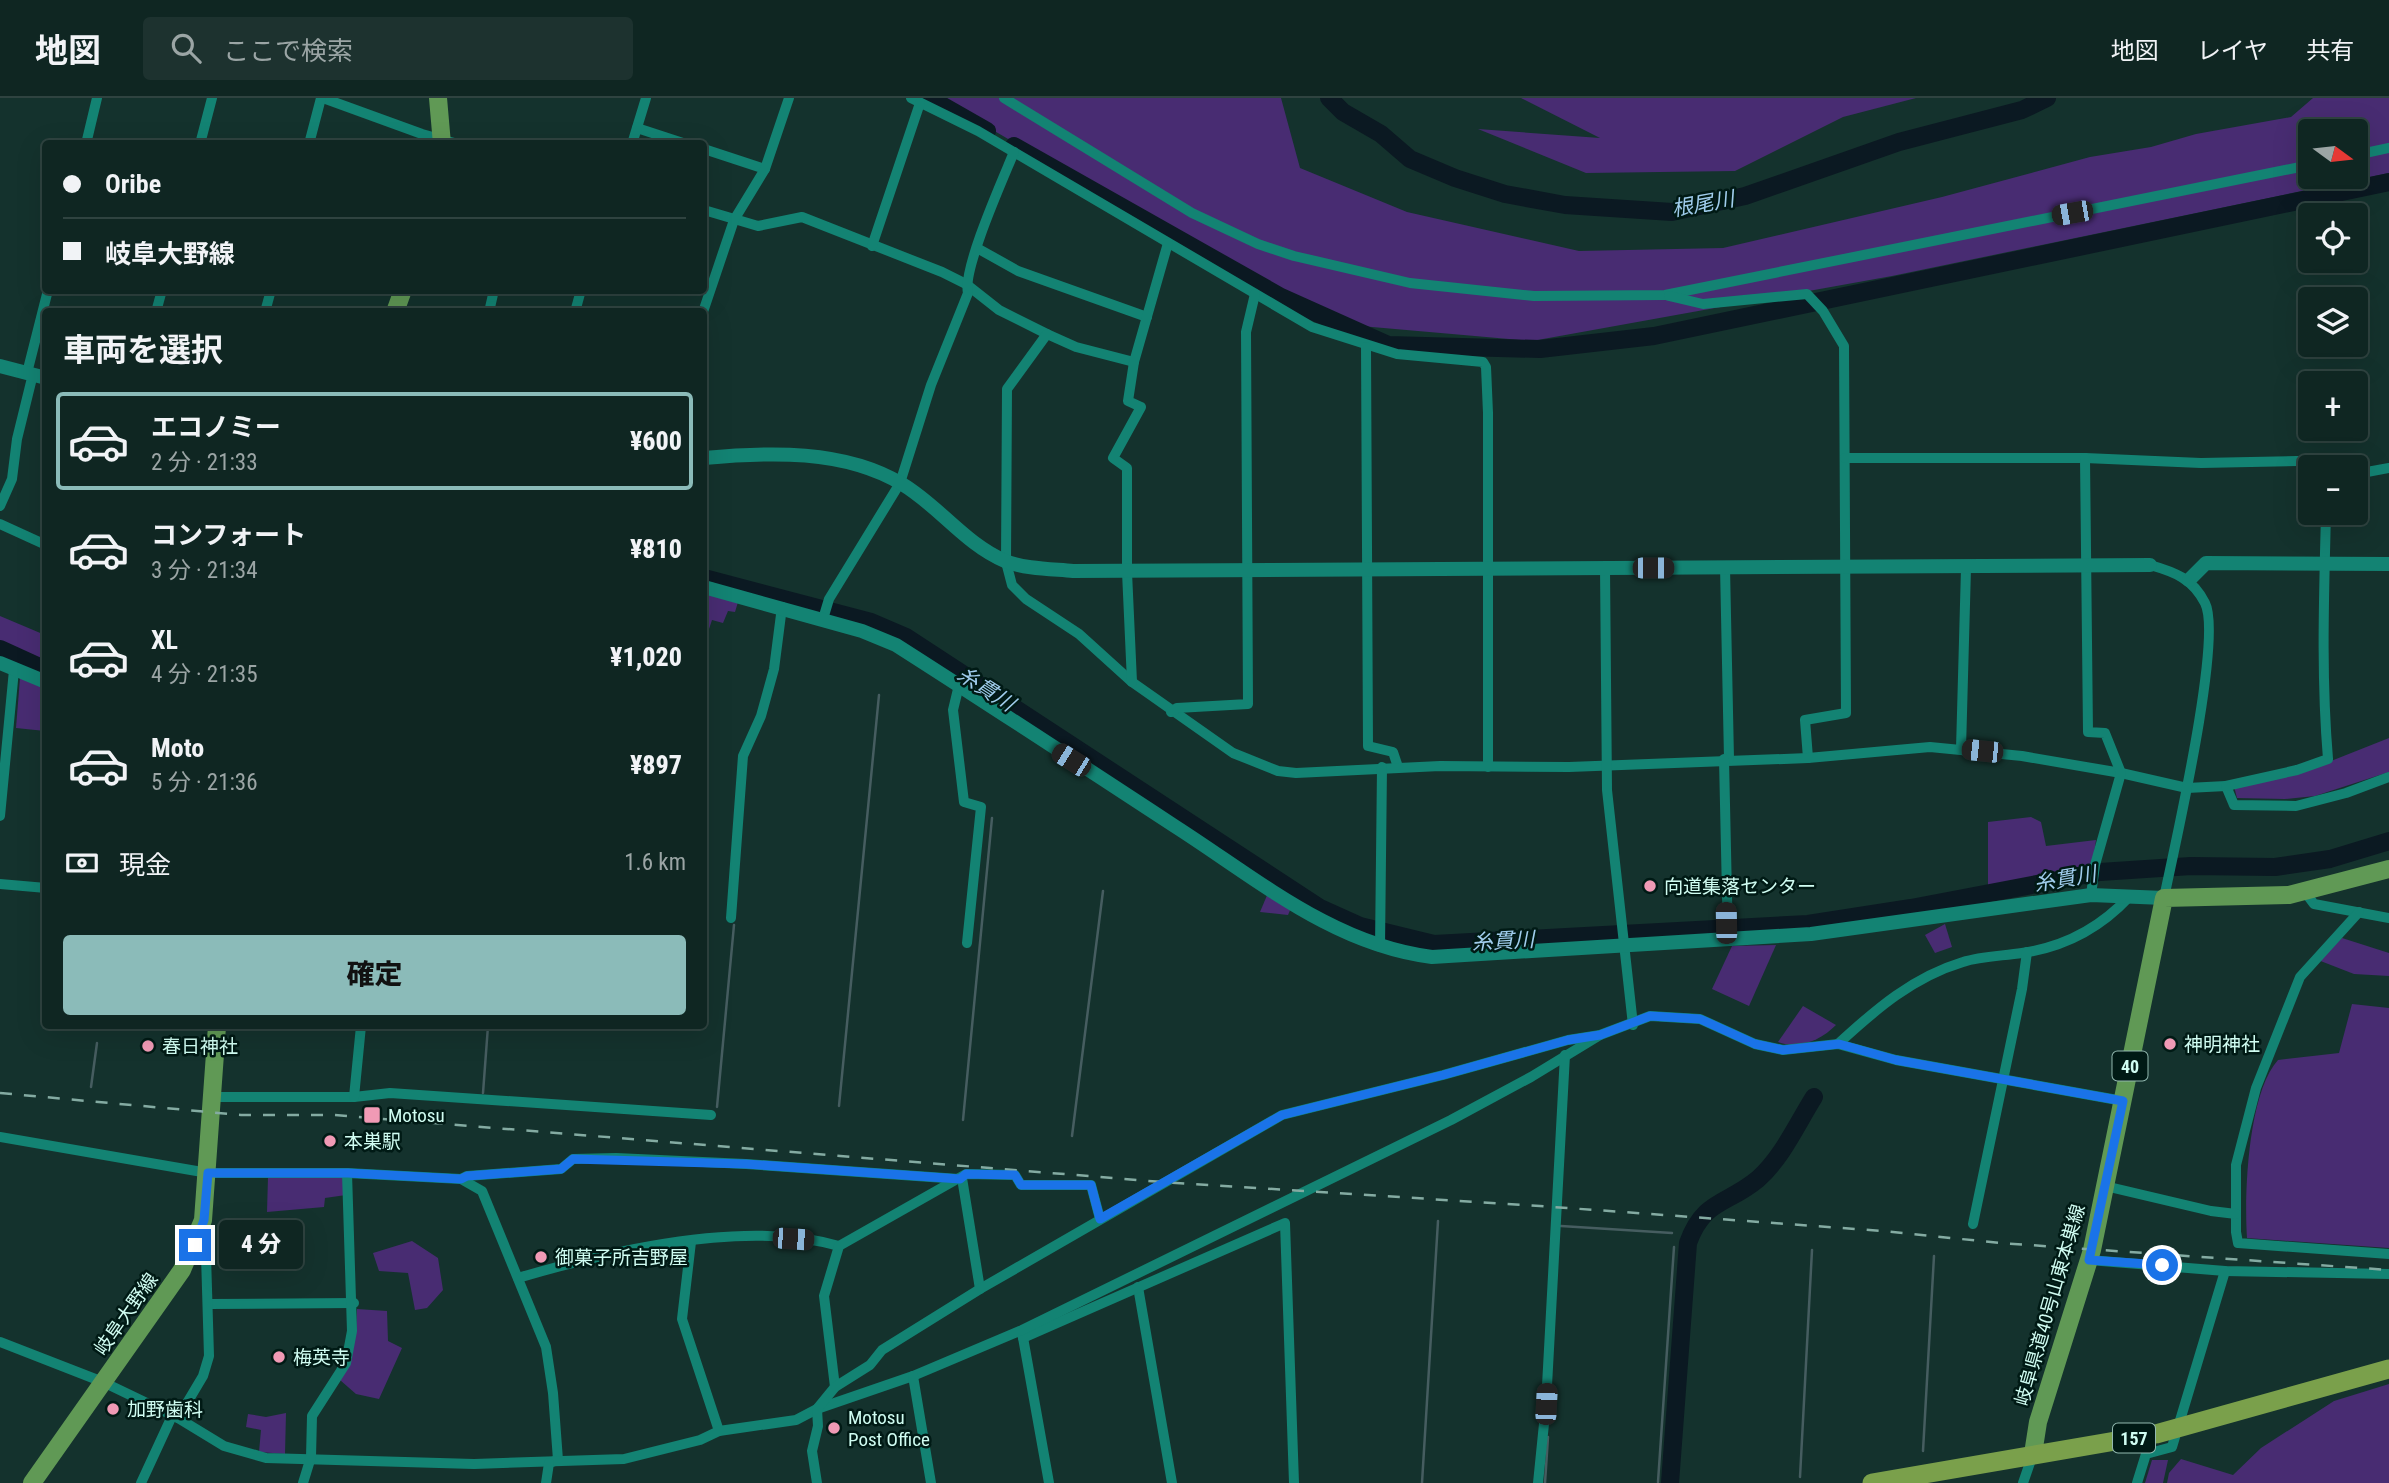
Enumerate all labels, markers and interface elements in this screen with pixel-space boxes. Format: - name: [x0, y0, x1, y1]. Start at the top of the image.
- search box: [143, 17, 633, 80]
- icon: search: [167, 29, 205, 67]
- text: 地図: [35, 31, 101, 70]
- text: ここで検索: [223, 36, 353, 66]
- text: 地図: [2111, 37, 2159, 65]
- text: レイヤ: [2197, 37, 2268, 65]
- text: 共有: [2306, 37, 2354, 65]
- north arrow: [2298, 119, 2368, 189]
- map controls: [2298, 119, 2368, 525]
- text: Oribe: [105, 169, 161, 199]
- water label: 根尾川: [1670, 186, 1738, 221]
- car: [2050, 199, 2095, 227]
- button: locate: [2298, 203, 2368, 273]
- text: 岐阜大野線: [105, 239, 235, 269]
- button: layers: [2298, 287, 2368, 357]
- text: 車両を選択: [63, 331, 223, 369]
- button: +: [2298, 371, 2368, 441]
- icon: car: [67, 410, 130, 473]
- text: エコノミー: [151, 412, 281, 442]
- text: ¥600: [630, 426, 682, 456]
- text: 2 分 · 21:33: [151, 449, 258, 476]
- button: −: [2298, 455, 2368, 525]
- icon: car: [67, 518, 130, 581]
- text: コンフォート: [151, 520, 306, 550]
- text: ¥810: [630, 534, 682, 564]
- text: 3 分 · 21:34: [151, 557, 258, 584]
- car: [1633, 558, 1675, 579]
- text: XL: [151, 625, 178, 655]
- icon: car: [67, 626, 130, 689]
- text: ¥1,020: [610, 642, 682, 672]
- text: 4 分 · 21:35: [151, 661, 258, 688]
- water label: 糸貫川: [953, 662, 1021, 717]
- text: Moto: [151, 733, 204, 763]
- icon: car: [67, 734, 130, 797]
- car: [1961, 738, 2004, 764]
- car: [1048, 740, 1095, 780]
- text: ¥897: [630, 750, 682, 780]
- text: 5 分 · 21:36: [151, 769, 258, 796]
- icon: cash: [63, 844, 101, 882]
- text: 1.6 km: [624, 849, 686, 876]
- text: 現金: [119, 850, 171, 880]
- water label: 糸貫川: [2032, 861, 2100, 896]
- place label: 向道集落センター: [1664, 875, 1816, 898]
- marker: 向道集落センター: [1642, 878, 1658, 894]
- car: [1716, 902, 1737, 944]
- water label: 糸貫川: [1471, 927, 1537, 955]
- button: 確定: [63, 935, 686, 1015]
- place label: 神明神社: [2184, 1033, 2260, 1056]
- place label: 春日神社: [162, 1035, 238, 1058]
- marker: 神明神社: [2162, 1036, 2178, 1052]
- marker: 春日神社: [140, 1038, 156, 1054]
- road number: 40: [2112, 1051, 2148, 1080]
- place label: Motosu: [388, 1104, 445, 1127]
- marker: Motosu: [362, 1105, 382, 1125]
- place label: 本巣駅: [344, 1130, 401, 1153]
- marker: 本巣駅: [322, 1133, 338, 1149]
- street label: 岐阜県道40号山東本巣線: [2010, 1201, 2090, 1409]
- callout: 4 分: [220, 1220, 304, 1270]
- car: [772, 1227, 815, 1251]
- route end: [179, 1229, 211, 1261]
- text: 4 分: [241, 1231, 281, 1258]
- place label: 御菓子所吉野屋: [555, 1246, 688, 1269]
- marker: 御菓子所吉野屋: [533, 1249, 549, 1265]
- route start: [2146, 1249, 2178, 1281]
- street label: 岐阜大野線: [89, 1268, 163, 1360]
- place label: 梅英寺: [293, 1346, 350, 1369]
- marker: 梅英寺: [271, 1349, 287, 1365]
- car: [1535, 1382, 1558, 1426]
- place label: 加野歯科: [127, 1398, 203, 1421]
- marker: 加野歯科: [105, 1401, 121, 1417]
- place label: Motosu Post Office: [848, 1406, 930, 1451]
- marker: Motosu Post Office: [826, 1420, 842, 1436]
- road number: 157: [2113, 1423, 2155, 1452]

